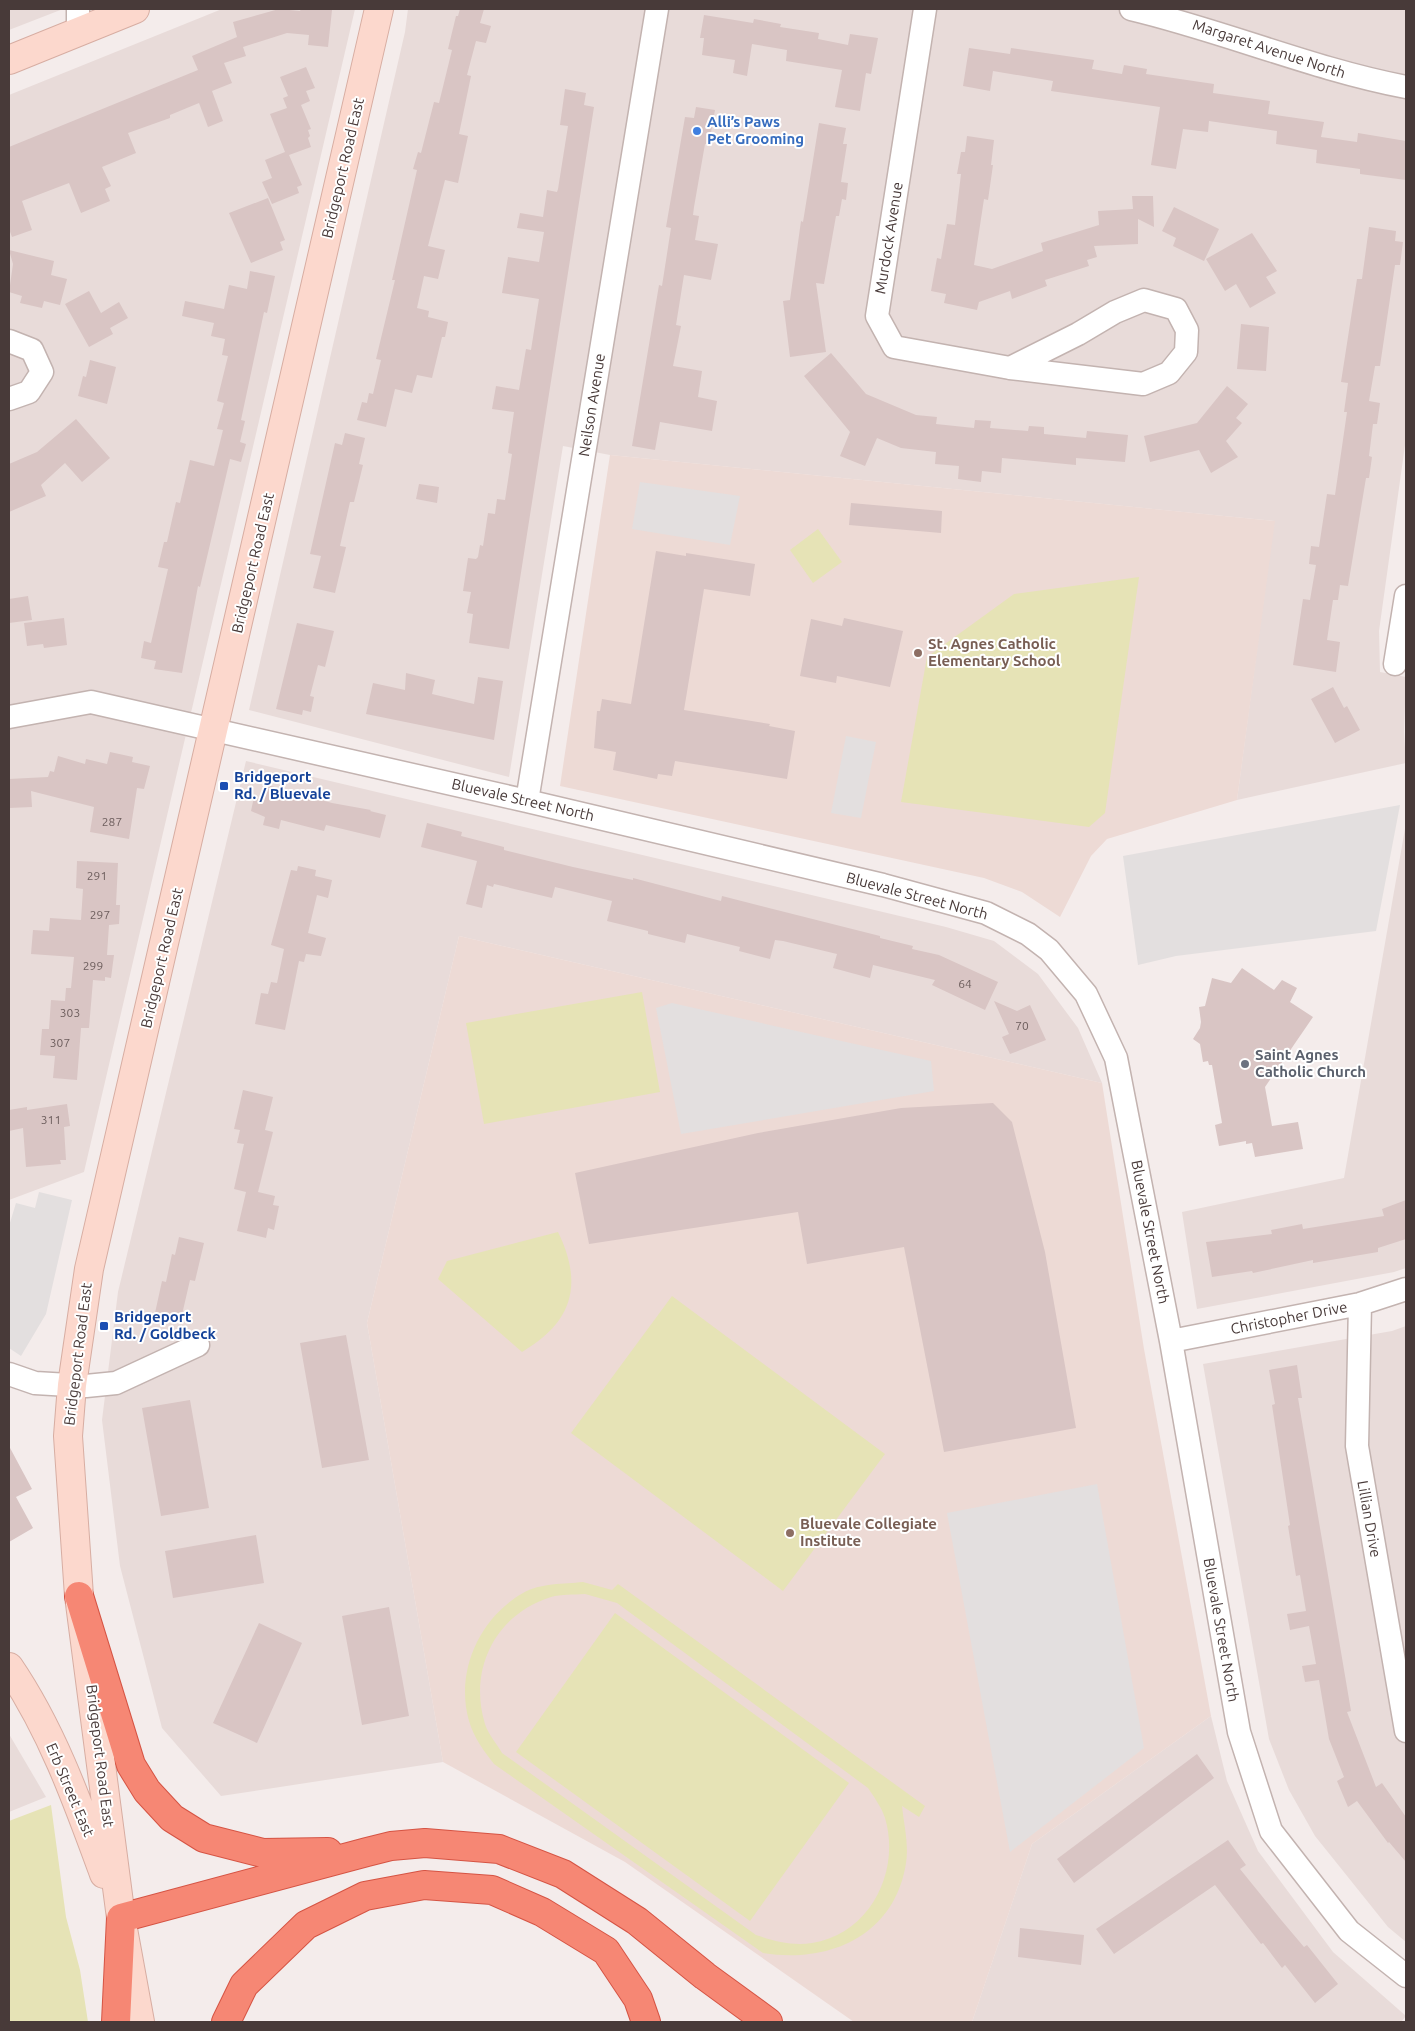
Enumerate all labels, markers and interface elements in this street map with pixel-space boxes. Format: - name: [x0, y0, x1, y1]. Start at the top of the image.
- street label: Margaret Avenue North: [1191, 16, 1348, 81]
- street label: Bridgeport Road East: [318, 96, 367, 240]
- place label: Alli’s Paws Pet Grooming: [707, 113, 804, 147]
- marker: Alli’s Paws Pet Grooming: [691, 125, 703, 137]
- street label: Murdock Avenue: [871, 181, 906, 295]
- street label: Neilson Avenue: [575, 352, 608, 458]
- street label: Bridgeport Road East: [228, 491, 277, 635]
- place label: St. Agnes Catholic Elementary School: [928, 635, 1061, 669]
- marker: St. Agnes Catholic Elementary School: [912, 647, 924, 659]
- place label: Bridgeport Rd. / Bluevale: [234, 768, 331, 802]
- street label: Bluevale Street North: [450, 775, 596, 824]
- marker: Bridgeport Rd. / Bluevale: [218, 780, 230, 792]
- house number: 287: [102, 815, 122, 828]
- street label: Bluevale Street North: [844, 868, 990, 923]
- house number: 291: [87, 869, 107, 882]
- street label: Bridgeport Road East: [137, 886, 186, 1030]
- house number: 297: [90, 908, 110, 921]
- house number: 299: [83, 959, 103, 972]
- house number: 64: [958, 977, 972, 990]
- house number: 303: [60, 1006, 80, 1019]
- house number: 70: [1015, 1019, 1029, 1032]
- house number: 307: [50, 1036, 70, 1049]
- place label: Saint Agnes Catholic Church: [1255, 1046, 1366, 1080]
- marker: Saint Agnes Catholic Church: [1239, 1058, 1251, 1070]
- house number: 311: [41, 1113, 61, 1126]
- street label: Bluevale Street North: [1128, 1159, 1173, 1305]
- street label: Bridgeport Road East: [60, 1282, 95, 1426]
- street label: Christopher Drive: [1229, 1298, 1349, 1337]
- place label: Bridgeport Rd. / Goldbeck: [114, 1308, 217, 1342]
- marker: Bridgeport Rd. / Goldbeck: [98, 1320, 110, 1332]
- street label: Lillian Drive: [1354, 1479, 1385, 1559]
- place label: Bluevale Collegiate Institute: [800, 1515, 937, 1549]
- marker: Bluevale Collegiate Institute: [784, 1527, 796, 1539]
- street label: Bluevale Street North: [1200, 1557, 1243, 1703]
- street label: Bridgeport Road East: [83, 1684, 118, 1828]
- street label: Erb Street East: [43, 1740, 98, 1839]

